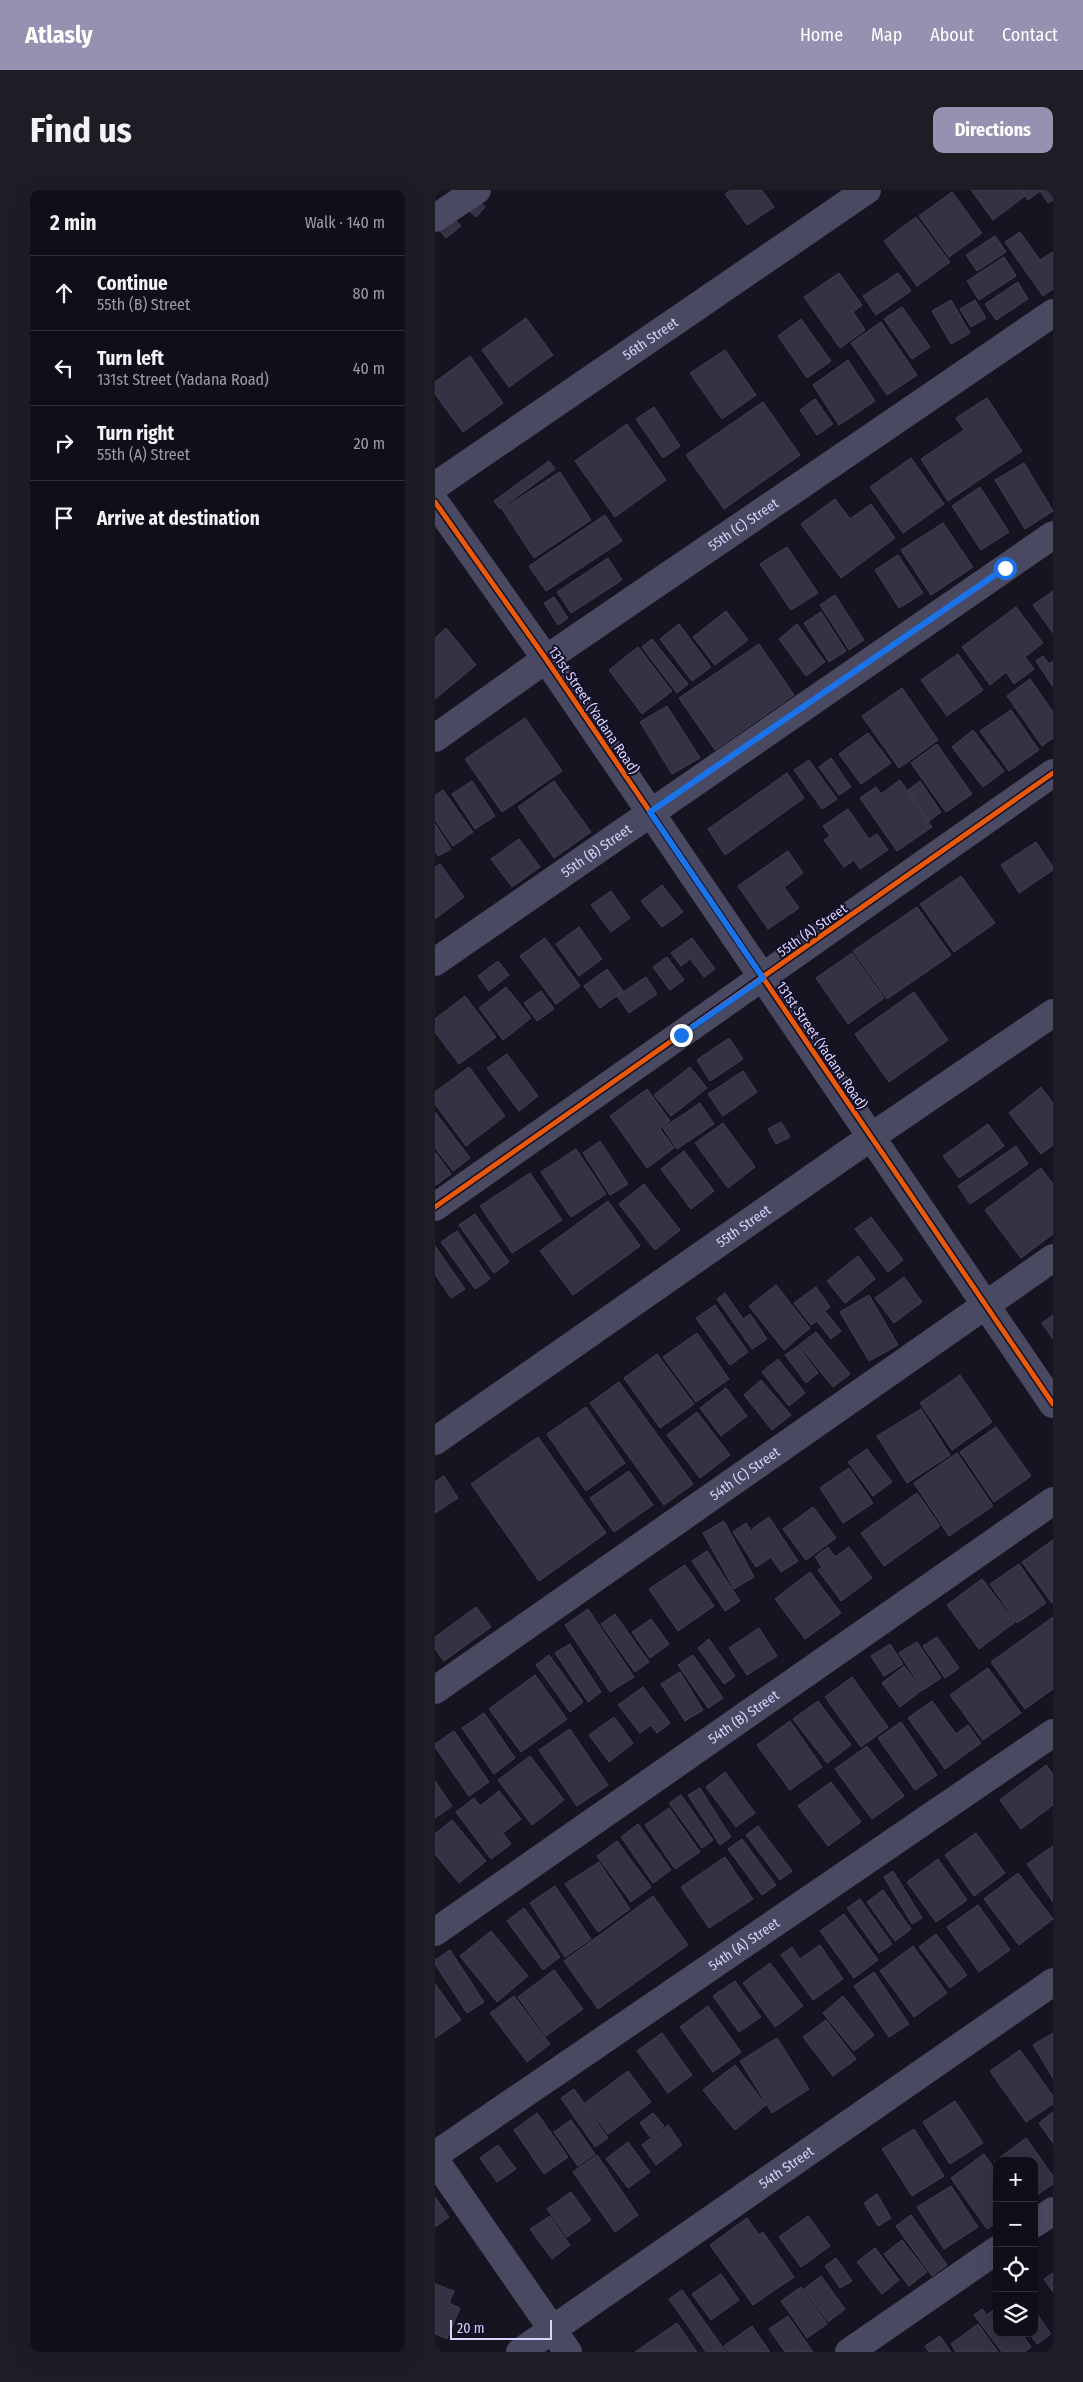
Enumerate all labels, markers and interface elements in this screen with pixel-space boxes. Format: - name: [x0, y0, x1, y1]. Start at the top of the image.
- text: Atlasly: [25, 21, 93, 49]
- text: Home: [800, 24, 843, 46]
- text: Map: [871, 24, 902, 46]
- text: About: [930, 24, 974, 46]
- text: Contact: [1002, 24, 1058, 46]
- button: Directions: [933, 107, 1053, 153]
- text: Find us: [30, 109, 132, 151]
- text: 2 min: [50, 210, 97, 236]
- text: Walk · 140 m: [305, 213, 385, 232]
- text: Continue: [97, 272, 168, 295]
- icon: ahead: [50, 279, 78, 307]
- text: 80 m: [353, 284, 385, 303]
- text: 55th (B) Street: [97, 295, 190, 314]
- street label: 56th Street: [620, 314, 682, 364]
- text: Turn left: [97, 347, 164, 370]
- icon: left: [50, 354, 78, 382]
- text: 40 m: [353, 359, 385, 378]
- text: 131st Street (Yadana Road): [97, 370, 269, 389]
- text: Turn right: [97, 422, 174, 445]
- icon: right: [50, 429, 78, 457]
- text: 20 m: [354, 434, 385, 453]
- text: 55th (A) Street: [97, 445, 190, 464]
- street label: 55th (C) Street: [705, 495, 782, 555]
- icon: arrive: [50, 504, 78, 532]
- text: Arrive at destination: [97, 507, 260, 530]
- route start: [994, 557, 1017, 580]
- street label: 131st Street (Yadana Road): [544, 643, 643, 777]
- street label: 55th (B) Street: [558, 821, 635, 881]
- street label: 55th (A) Street: [774, 900, 851, 961]
- street label: 131st Street (Yadana Road): [772, 978, 871, 1112]
- route end: [670, 1024, 693, 1047]
- street label: 55th Street: [713, 1201, 775, 1251]
- street label: 54th (C) Street: [707, 1443, 784, 1504]
- street label: 54th (B) Street: [705, 1687, 783, 1748]
- street label: 54th (A) Street: [706, 1914, 783, 1975]
- street label: 54th Street: [756, 2142, 817, 2193]
- map controls: [993, 2157, 1038, 2337]
- button: +: [993, 2157, 1038, 2202]
- button: −: [993, 2202, 1038, 2247]
- button: locate: [993, 2247, 1038, 2292]
- button: layers: [993, 2292, 1038, 2337]
- scale bar: [450, 2317, 553, 2340]
- text: 20 m: [457, 2320, 485, 2337]

